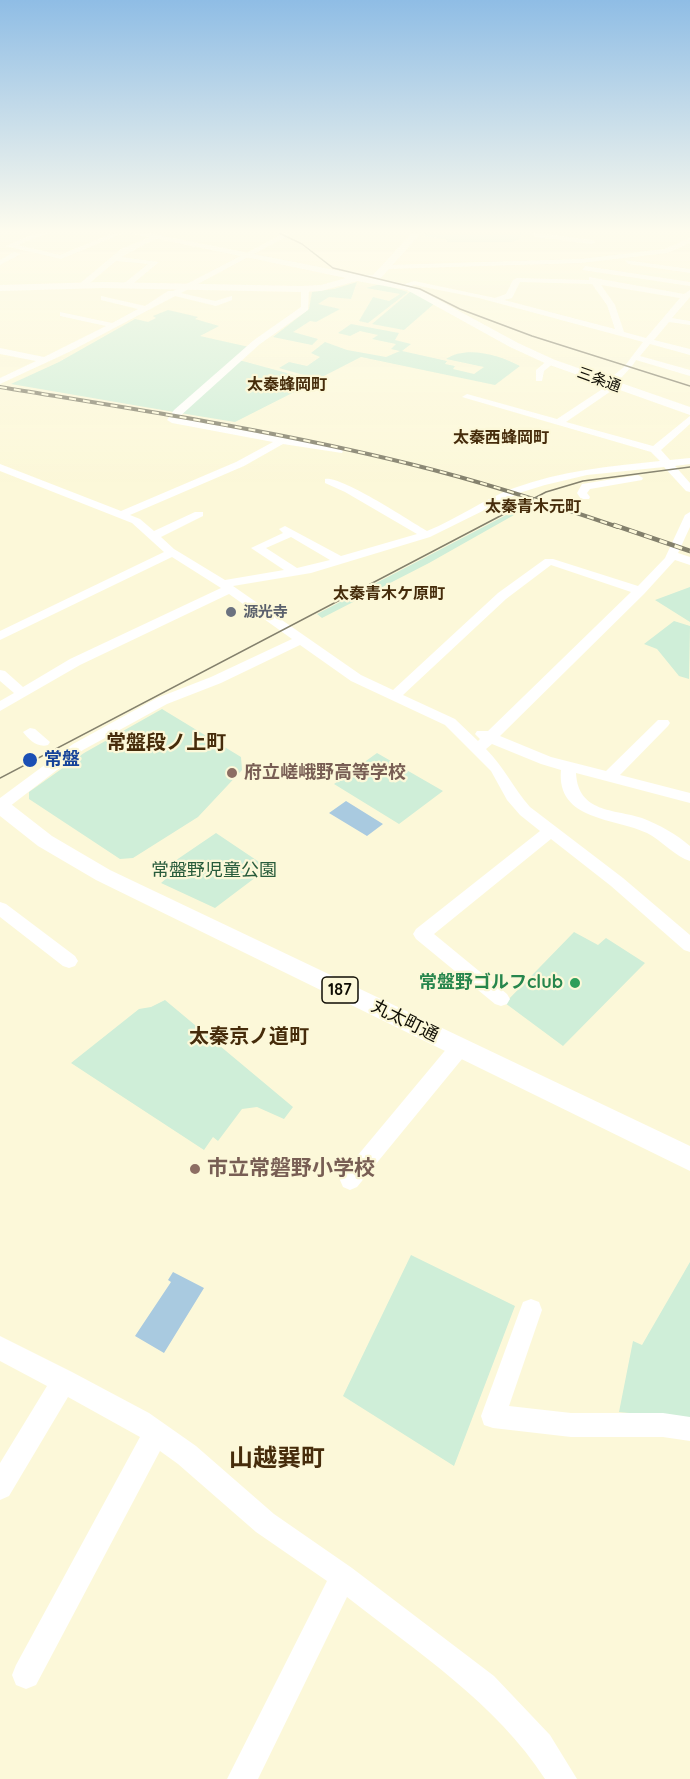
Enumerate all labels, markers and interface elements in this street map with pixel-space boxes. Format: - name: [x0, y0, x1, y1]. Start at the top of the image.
- street label: 三条通: [575, 364, 623, 396]
- district label: 太秦蜂岡町: [247, 375, 327, 395]
- district label: 太秦西蜂岡町: [453, 428, 549, 448]
- district label: 太秦青木元町: [485, 497, 581, 517]
- district label: 太秦青木ケ原町: [333, 584, 445, 604]
- place label: 源光寺: [243, 603, 288, 621]
- marker: 源光寺: [224, 605, 238, 619]
- district label: 常盤段ノ上町: [106, 731, 226, 755]
- place label: 常盤: [44, 749, 80, 771]
- marker: 常盤: [21, 751, 39, 769]
- place label: 府立嵯峨野高等学校: [244, 762, 406, 784]
- marker: 府立嵯峨野高等学校: [225, 766, 239, 780]
- park label: 常盤野児童公園: [151, 860, 277, 882]
- place label: 常盤野ゴルフclub: [419, 972, 563, 994]
- marker: 常盤野ゴルフclub: [568, 976, 582, 990]
- road number: 187: [322, 977, 358, 1003]
- street label: 丸太町通: [368, 996, 442, 1046]
- district label: 太秦京ノ道町: [189, 1025, 309, 1049]
- place label: 市立常磐野小学校: [207, 1156, 375, 1182]
- marker: 市立常磐野小学校: [188, 1162, 202, 1176]
- district label: 山越巽町: [229, 1445, 325, 1473]

